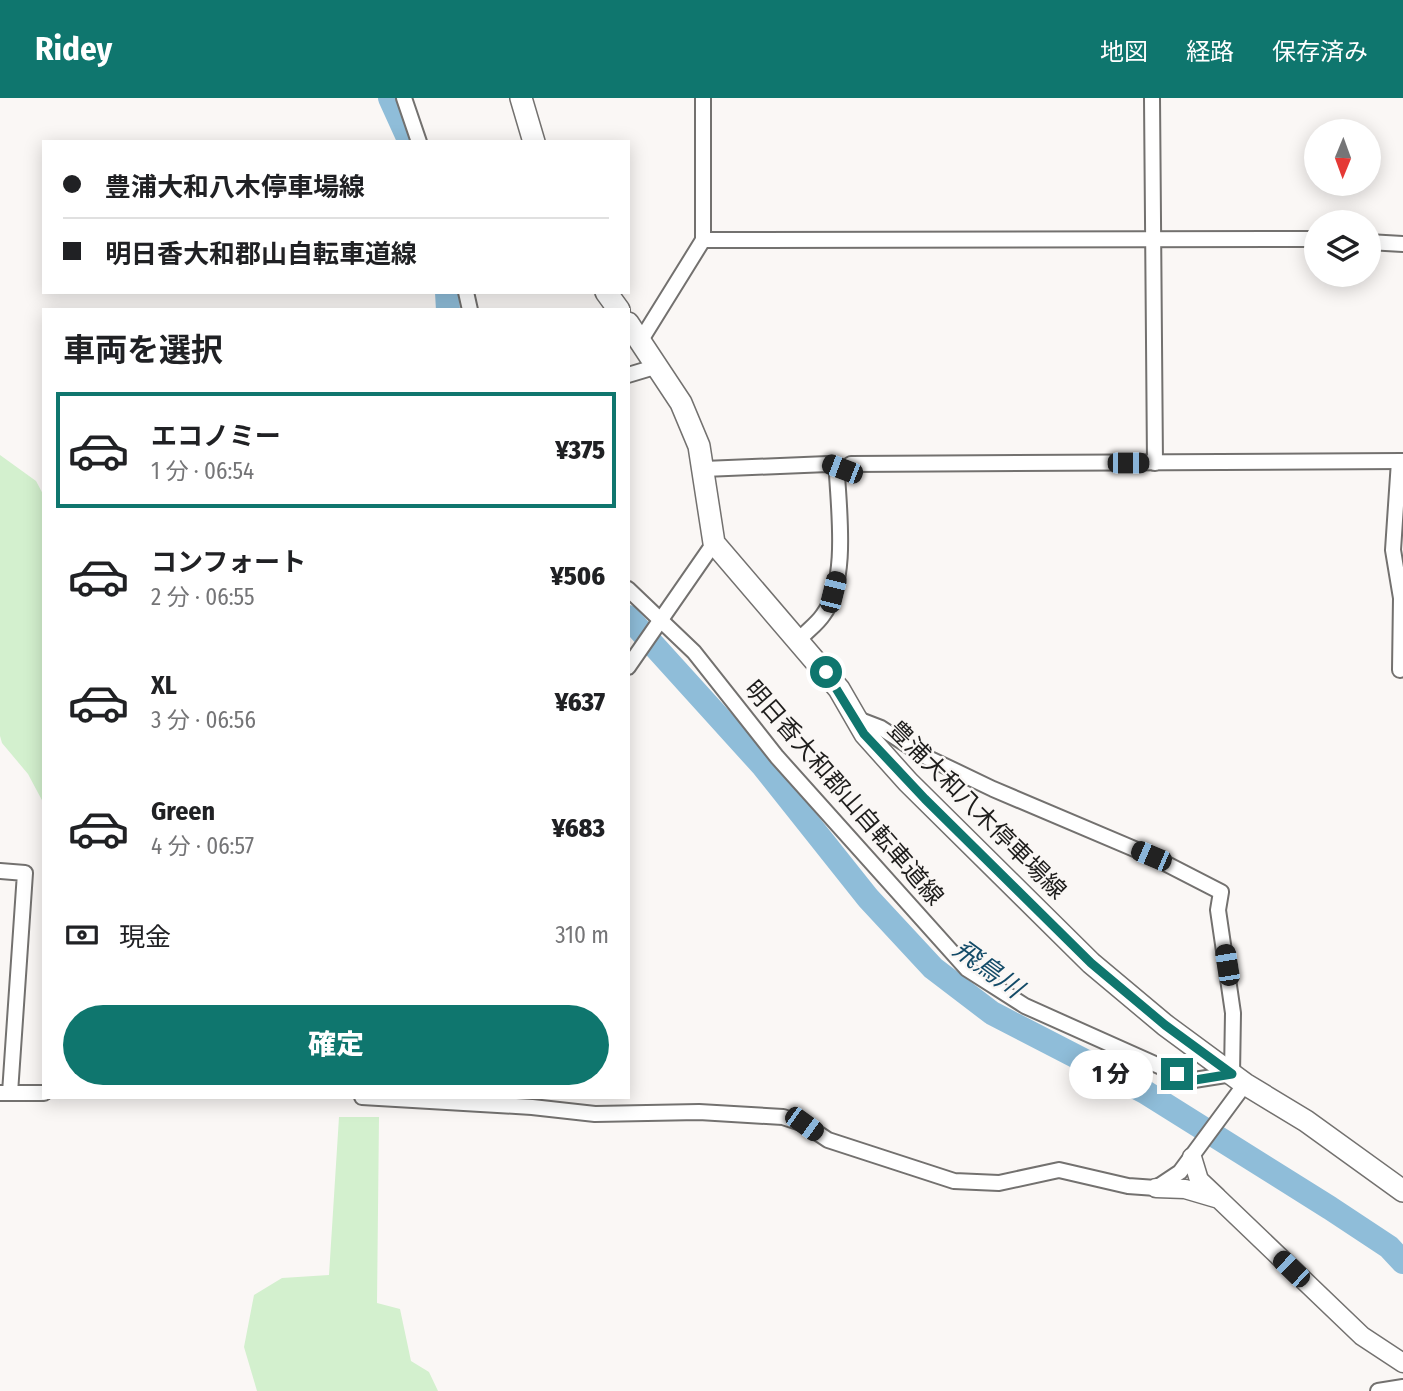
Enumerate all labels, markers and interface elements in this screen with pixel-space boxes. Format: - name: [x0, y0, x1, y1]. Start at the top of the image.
- text: Ridey: [35, 29, 112, 69]
- text: 地図: [1100, 38, 1148, 66]
- text: 経路: [1186, 38, 1234, 66]
- text: 保存済み: [1272, 38, 1368, 66]
- north arrow: [1304, 119, 1381, 196]
- map controls: [1304, 119, 1381, 287]
- text: 豊浦大和八木停車場線: [105, 172, 365, 203]
- button: layers: [1304, 210, 1381, 287]
- text: 明日香大和郡山自転車道線: [105, 239, 417, 270]
- text: 車両を選択: [63, 331, 223, 369]
- icon: car: [67, 419, 130, 482]
- text: エコノミー: [151, 421, 281, 452]
- text: ¥375: [555, 435, 605, 466]
- car: [819, 452, 866, 486]
- car: [1108, 453, 1150, 474]
- text: 1 分 · 06:54: [151, 457, 254, 485]
- icon: car: [67, 545, 130, 608]
- text: コンフォート: [151, 547, 306, 578]
- text: ¥506: [550, 561, 605, 592]
- car: [818, 569, 849, 615]
- text: 2 分 · 06:55: [151, 583, 255, 611]
- route start: [810, 656, 842, 688]
- text: XL: [151, 670, 177, 701]
- icon: car: [67, 671, 130, 734]
- street label: 明日香大和郡山自転車道線: [739, 675, 949, 911]
- text: ¥637: [555, 687, 605, 718]
- text: 3 分 · 06:56: [151, 706, 256, 734]
- street label: 豊浦大和八木停車場線: [882, 715, 1072, 905]
- text: Green: [151, 796, 215, 827]
- icon: car: [67, 797, 130, 860]
- text: ¥683: [552, 813, 605, 844]
- text: 4 分 · 06:57: [151, 832, 254, 860]
- car: [1128, 838, 1175, 874]
- icon: cash: [63, 916, 101, 954]
- text: 310 m: [555, 921, 609, 949]
- text: 現金: [119, 922, 171, 953]
- water label: 飛鳥川: [947, 934, 1031, 1006]
- car: [1214, 943, 1241, 987]
- button: 確定: [63, 1005, 609, 1085]
- callout: 1 分: [1068, 1049, 1152, 1098]
- route end: [1161, 1058, 1193, 1090]
- text: 1 分: [1092, 1060, 1130, 1088]
- car: [781, 1103, 828, 1145]
- car: [1269, 1247, 1314, 1291]

